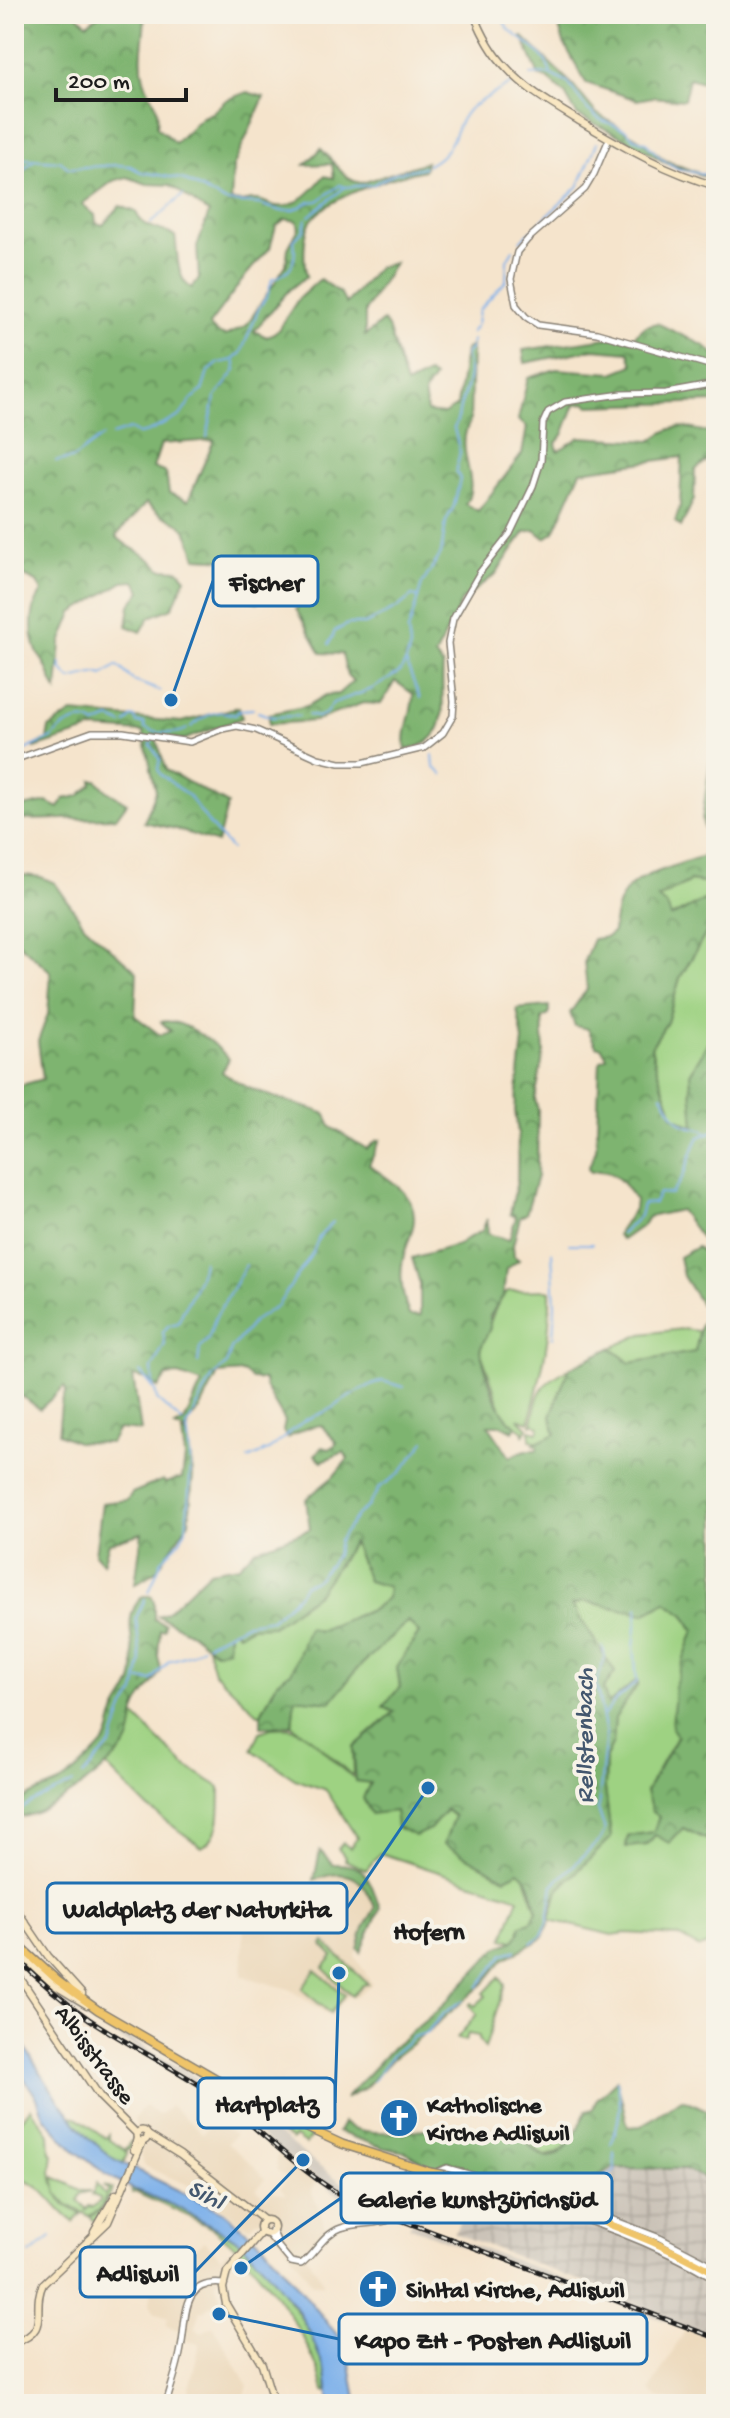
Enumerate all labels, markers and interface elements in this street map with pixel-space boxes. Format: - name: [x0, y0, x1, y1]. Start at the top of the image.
- scale bar: [56, 52, 186, 102]
- text: 200 m: [68, 69, 130, 98]
- callout: Fischer: [213, 556, 318, 606]
- text: Fischer: [228, 570, 306, 601]
- water label: Rellstenbach: [572, 1667, 603, 1804]
- callout: Waldplatz der Naturkita: [47, 1883, 347, 1933]
- text: Waldplatz der Naturkita: [62, 1897, 333, 1928]
- district label: Hofern: [393, 1919, 465, 1950]
- street label: Albisstrasse: [47, 2001, 140, 2112]
- callout: Hartplatz: [198, 2078, 335, 2128]
- text: Hartplatz: [215, 2092, 321, 2123]
- place label: Katholische Kirche Adliswil: [426, 2093, 570, 2150]
- church icon: Katholische Kirche Adliswil: [378, 2097, 420, 2139]
- callout: Galerie kunstzürichsüd: [341, 2173, 612, 2223]
- water label: Sihl: [181, 2175, 230, 2220]
- text: Galerie kunstzürichsüd: [357, 2187, 599, 2218]
- callout: Adliswil: [80, 2247, 195, 2297]
- text: Adliswil: [95, 2261, 180, 2292]
- church icon: Sihltal Kirche, Adliswil: [357, 2268, 399, 2310]
- place label: Sihltal Kirche, Adliswil: [406, 2278, 625, 2307]
- callout: Kapo ZH - Posten Adliswil: [339, 2314, 647, 2364]
- text: Kapo ZH - Posten Adliswil: [354, 2328, 631, 2359]

